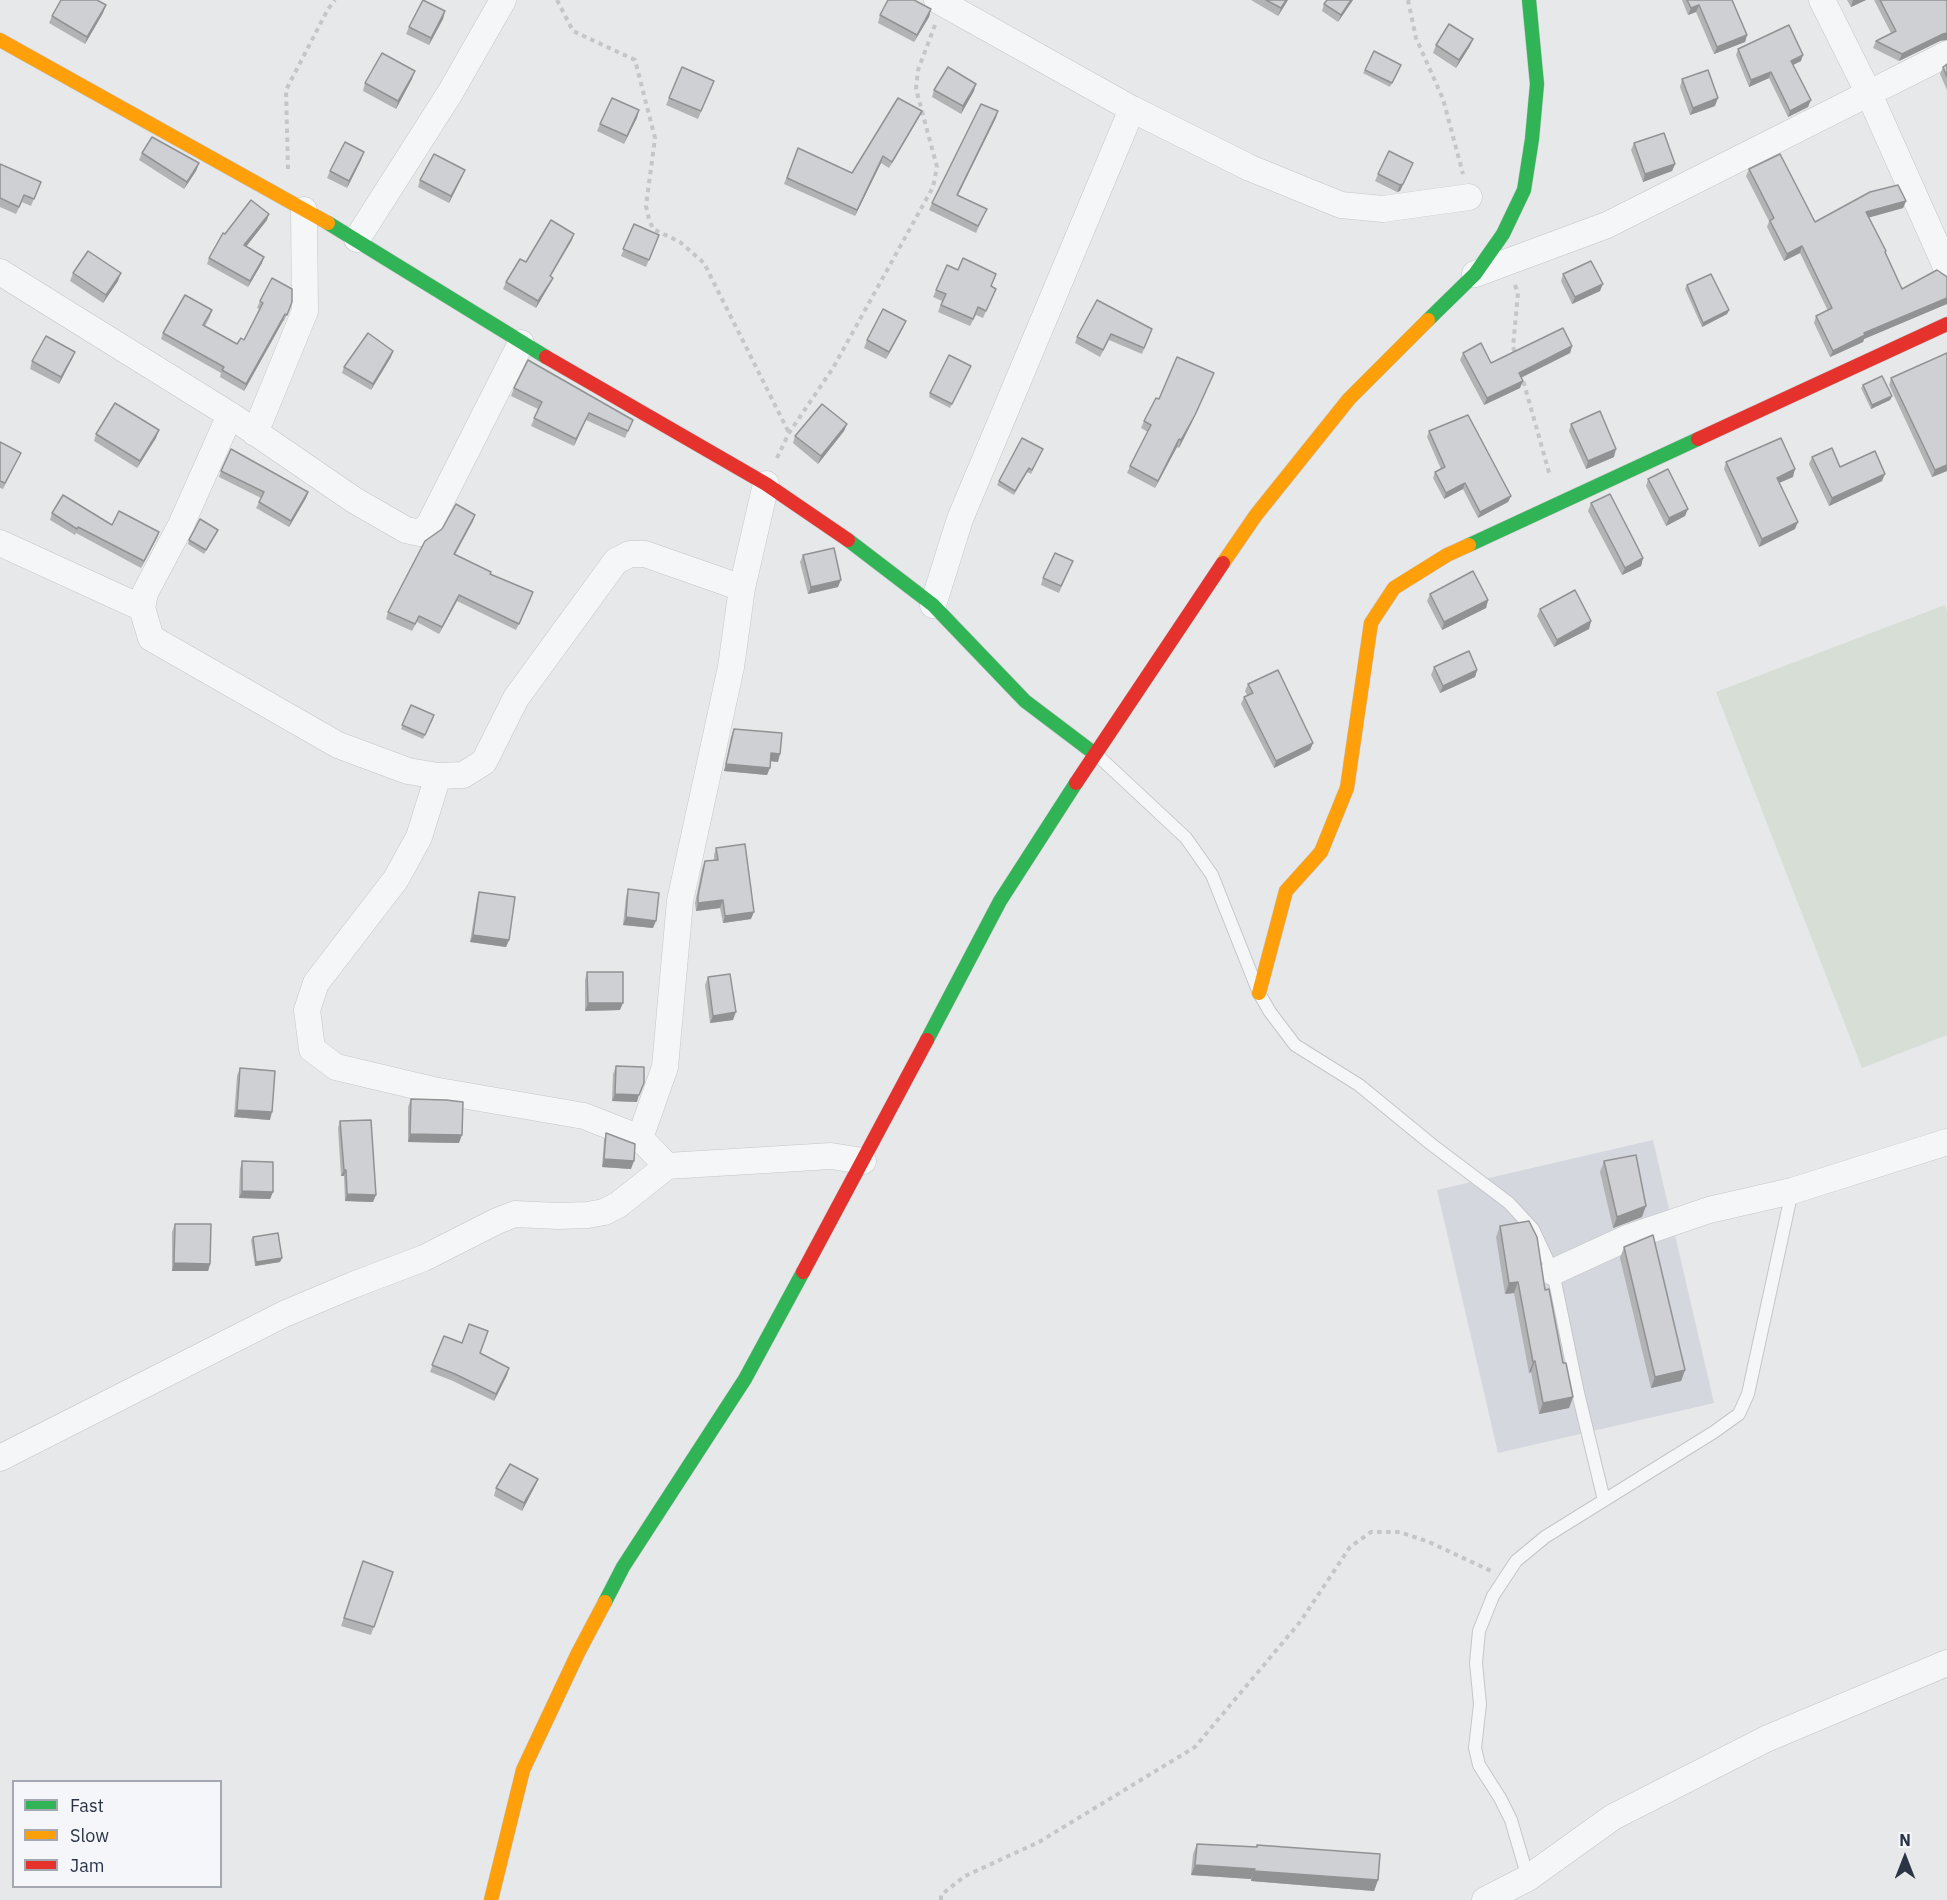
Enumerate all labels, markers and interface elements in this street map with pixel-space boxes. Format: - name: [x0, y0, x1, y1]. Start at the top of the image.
- legend: [12, 1780, 222, 1888]
- text: Fast: [70, 1794, 104, 1817]
- text: Slow: [70, 1824, 109, 1847]
- north arrow: [1875, 1828, 1935, 1888]
- text: N: [1899, 1830, 1911, 1850]
- text: Jam: [70, 1854, 105, 1877]

